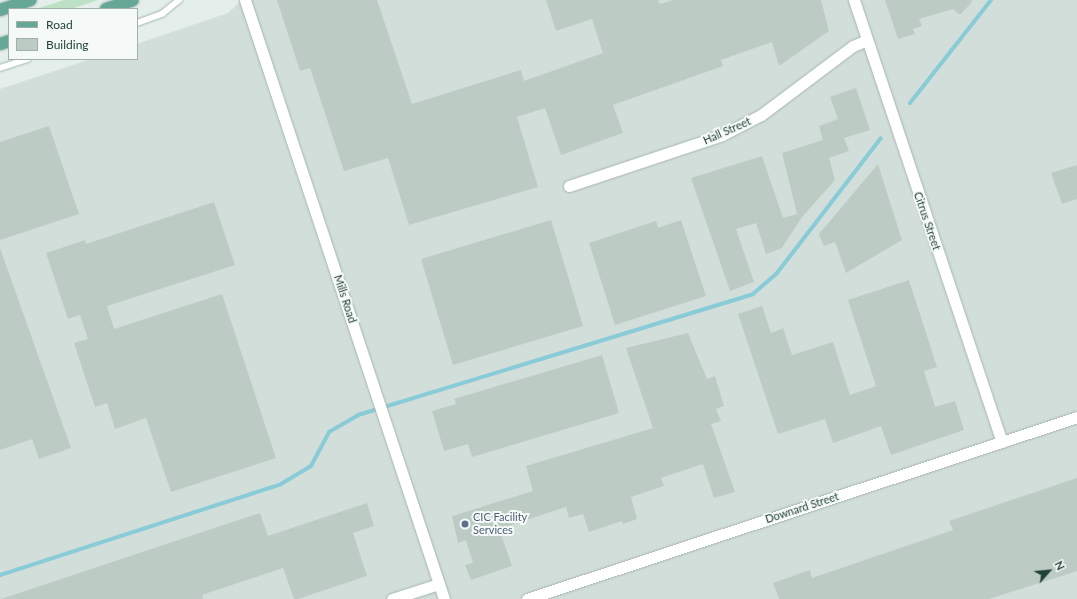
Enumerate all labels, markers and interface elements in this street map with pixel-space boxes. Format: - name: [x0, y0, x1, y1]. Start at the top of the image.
- legend: [8, 8, 138, 60]
- text: Road: [46, 17, 73, 32]
- text: Building: [46, 37, 89, 52]
- street label: Hall Street: [701, 115, 753, 147]
- street label: Citrus Street: [911, 190, 943, 252]
- street label: Mills Road: [331, 273, 359, 325]
- street label: Downard Street: [764, 490, 840, 526]
- place label: CIC Facility Services: [473, 511, 527, 537]
- marker: CIC Facility Services: [460, 519, 470, 529]
- north arrow: [1029, 551, 1069, 591]
- text: N: [1052, 559, 1068, 572]

